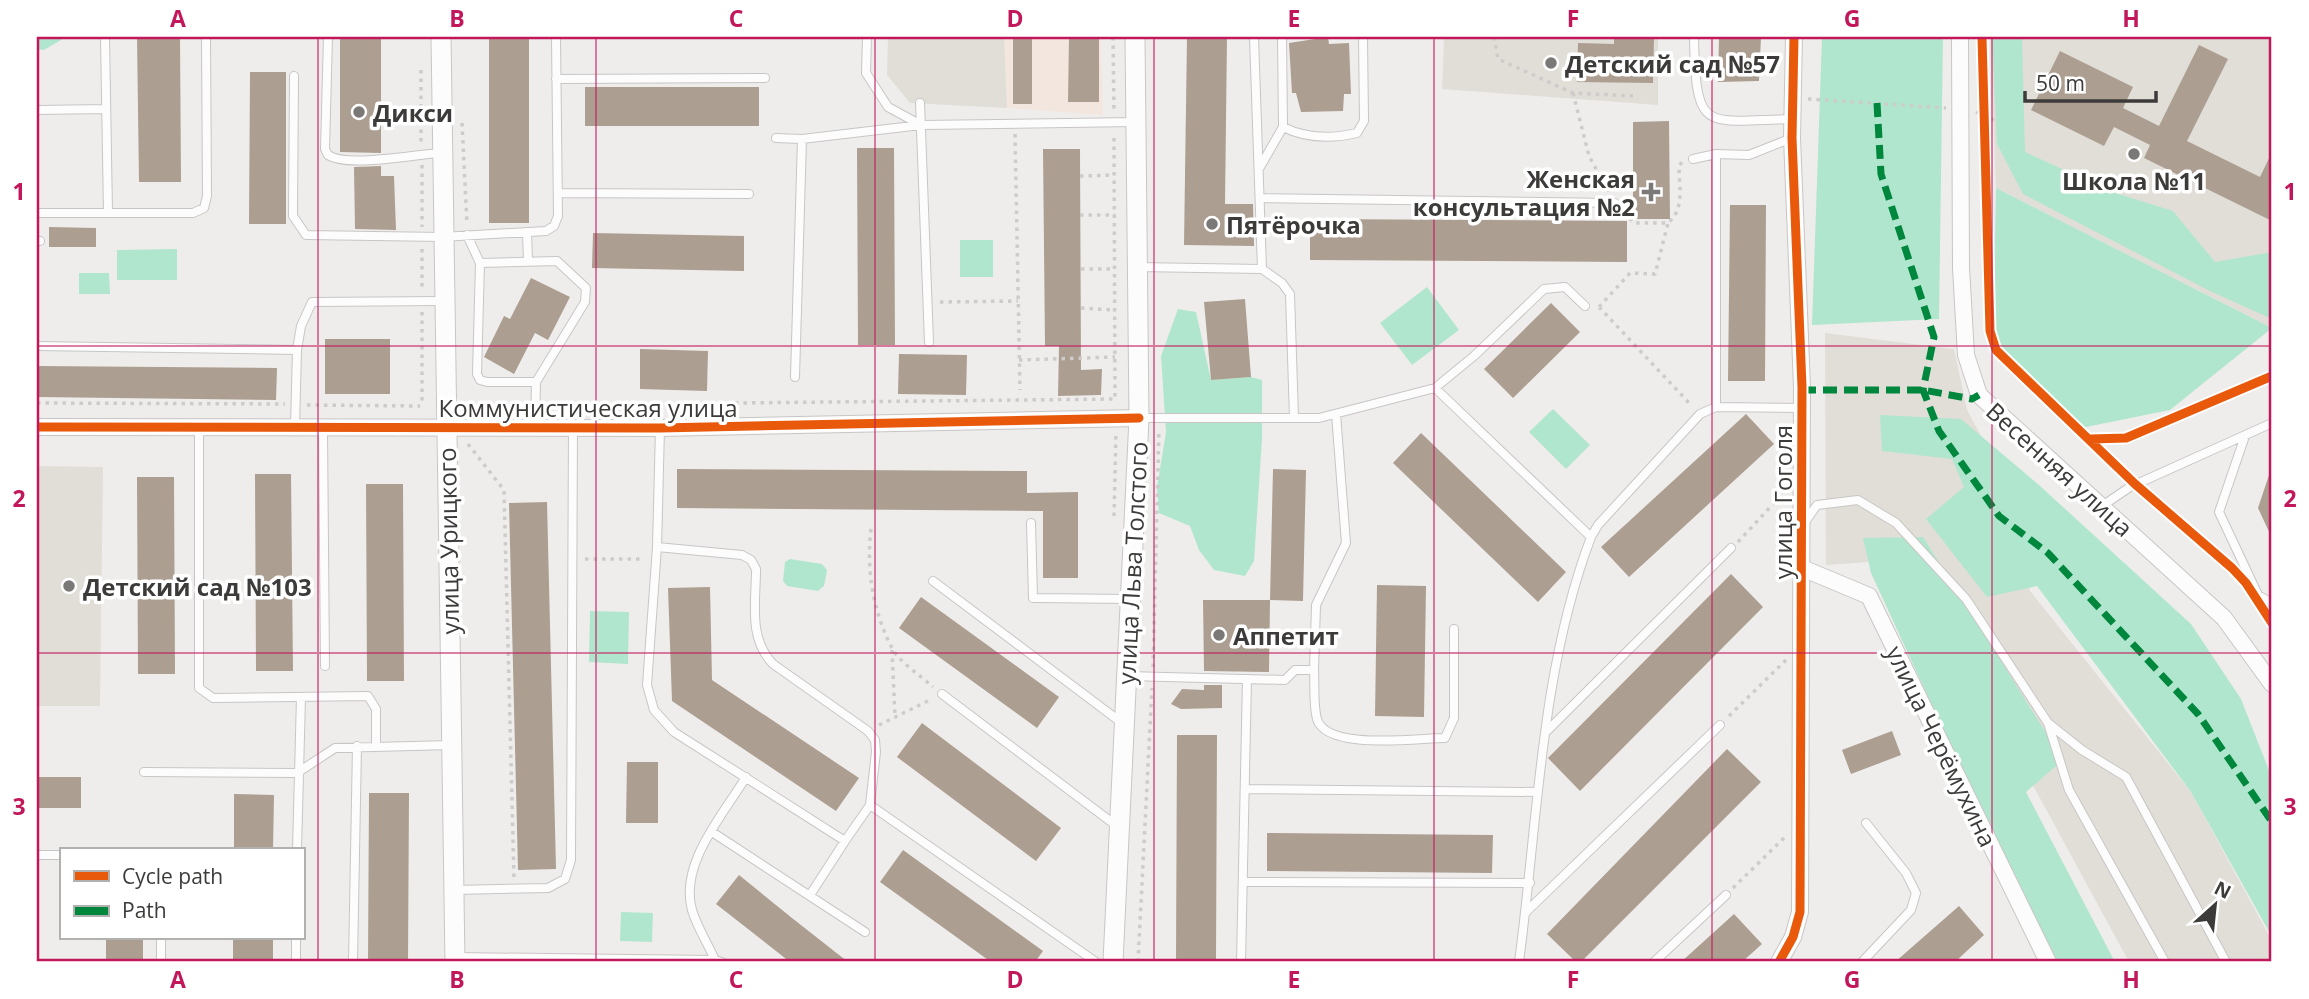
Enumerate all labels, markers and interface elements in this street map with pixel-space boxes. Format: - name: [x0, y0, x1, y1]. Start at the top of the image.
- text: A: [170, 2, 186, 34]
- text: B: [449, 2, 465, 34]
- text: C: [729, 2, 743, 34]
- text: D: [1006, 2, 1024, 34]
- text: E: [1288, 2, 1300, 34]
- text: F: [1567, 2, 1579, 34]
- text: G: [1844, 2, 1860, 34]
- text: H: [2122, 2, 2140, 34]
- place label: Детский сад №57: [1565, 47, 1780, 80]
- marker: Детский сад №57: [1543, 55, 1559, 71]
- scale bar: [2025, 60, 2157, 104]
- text: 50 m: [2036, 69, 2085, 97]
- place label: Дикси: [373, 96, 453, 129]
- marker: Дикси: [351, 104, 367, 120]
- marker: Школа №11: [2126, 146, 2142, 162]
- place label: Женская консультация №2: [1413, 162, 1635, 223]
- place label: Школа №11: [2062, 164, 2206, 197]
- text: 1: [12, 175, 26, 207]
- text: 1: [2283, 175, 2297, 207]
- marker: Женская консультация №2: [1641, 182, 1661, 202]
- place label: Пятёрочка: [1226, 208, 1361, 241]
- marker: Пятёрочка: [1204, 216, 1220, 232]
- street label: Коммунистическая улица: [439, 391, 737, 424]
- street label: Весенняя улица: [1980, 394, 2140, 544]
- street label: улица Гоголя: [1766, 425, 1799, 579]
- street label: улица Льва Толстого: [1109, 441, 1155, 685]
- street label: улица Урицкого: [430, 447, 466, 635]
- text: 2: [12, 482, 26, 514]
- text: 2: [2283, 482, 2297, 514]
- place label: Детский сад №103: [83, 570, 312, 603]
- marker: Детский сад №103: [61, 578, 77, 594]
- place label: Аппетит: [1233, 619, 1339, 652]
- marker: Аппетит: [1211, 627, 1227, 643]
- street label: улица Черёмухина: [1879, 640, 2005, 852]
- text: 3: [12, 790, 26, 822]
- text: 3: [2283, 790, 2297, 822]
- legend: [60, 848, 304, 940]
- text: Cycle path: [122, 862, 223, 890]
- north arrow: [2180, 870, 2250, 940]
- text: N: [2210, 875, 2236, 905]
- text: Path: [122, 896, 167, 924]
- text: A: [170, 963, 186, 995]
- text: B: [449, 963, 465, 995]
- text: C: [729, 963, 743, 995]
- text: D: [1006, 963, 1024, 995]
- text: E: [1288, 963, 1300, 995]
- text: F: [1567, 963, 1579, 995]
- text: G: [1844, 963, 1860, 995]
- text: H: [2122, 963, 2140, 995]

